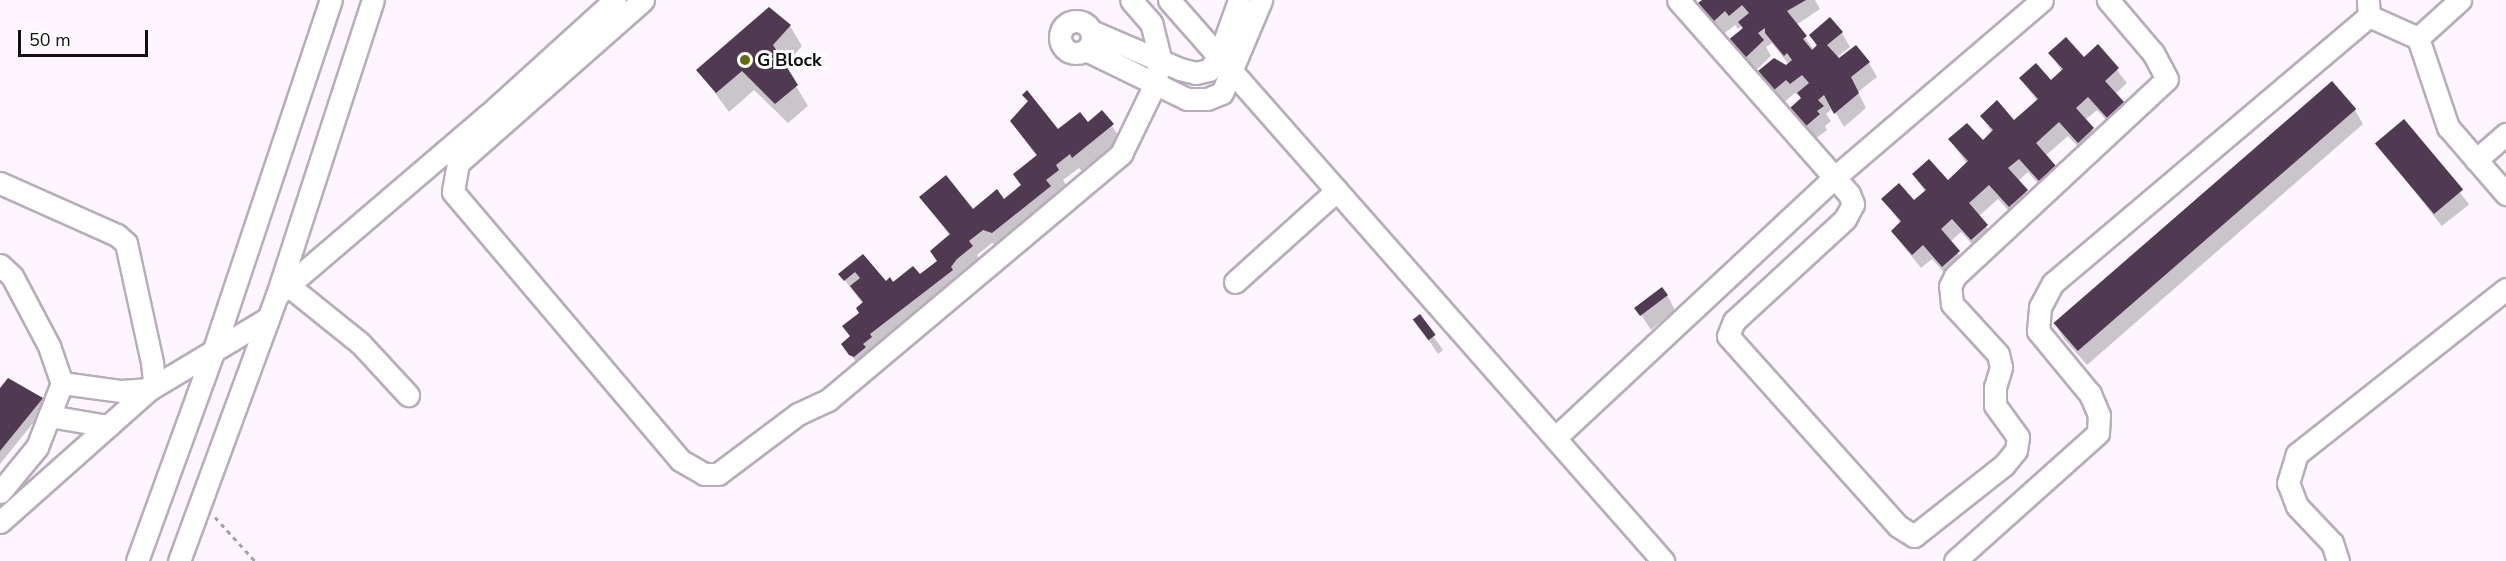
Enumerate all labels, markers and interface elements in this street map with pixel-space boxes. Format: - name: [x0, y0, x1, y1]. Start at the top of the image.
- scale bar: [21, 18, 152, 56]
- text: 50 m: [29, 28, 71, 52]
- place label: G Block: [757, 49, 822, 71]
- marker: G Block: [738, 53, 752, 67]

